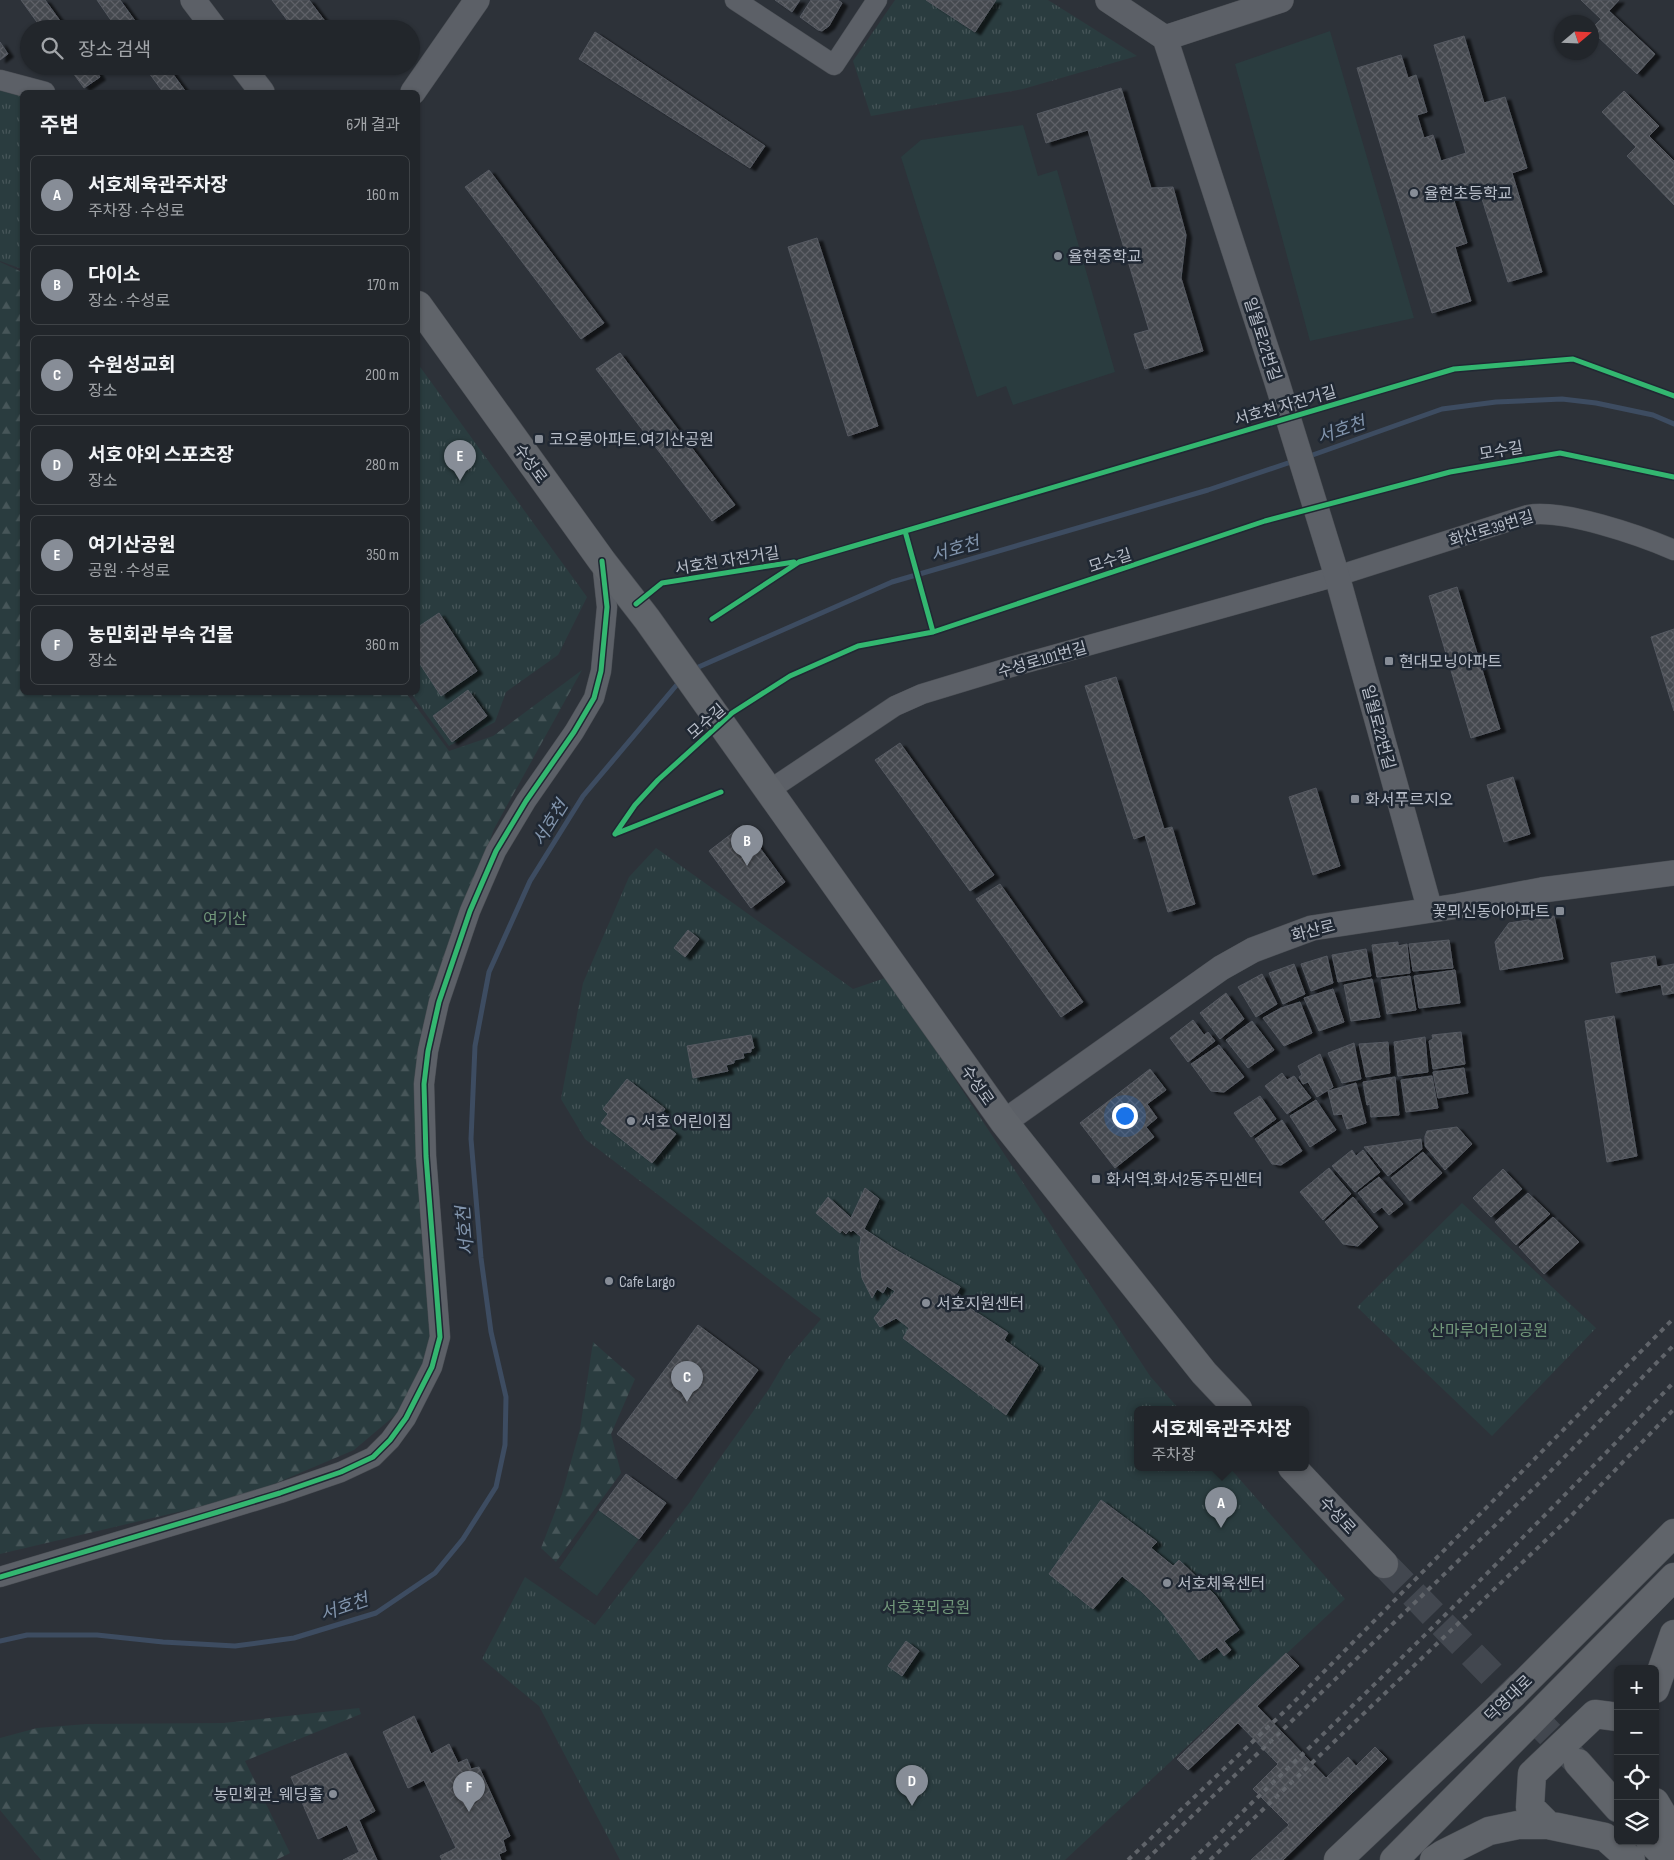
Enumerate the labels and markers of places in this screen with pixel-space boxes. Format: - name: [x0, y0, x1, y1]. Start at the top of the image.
- place label: 율현초등학교: [1424, 185, 1512, 204]
- marker: 율현초등학교: [1408, 187, 1420, 199]
- place label: 율현중학교: [1068, 248, 1142, 267]
- marker: 율현중학교: [1052, 250, 1064, 262]
- place label: 코오롱아파트.여기산공원: [549, 431, 714, 450]
- marker: 코오롱아파트.여기산공원: [533, 433, 545, 445]
- pin: E: [444, 440, 476, 481]
- place label: 현대모닝아파트: [1399, 653, 1502, 672]
- marker: 현대모닝아파트: [1383, 655, 1395, 667]
- place label: 화서푸르지오: [1365, 791, 1453, 810]
- marker: 화서푸르지오: [1349, 793, 1361, 805]
- pin: B: [731, 825, 763, 866]
- place label: 꽃뫼신동아아파트: [1432, 903, 1550, 922]
- marker: 꽃뫼신동아아파트: [1554, 905, 1566, 917]
- place label: 서호 어린이집: [641, 1113, 732, 1132]
- marker: 서호 어린이집: [625, 1115, 637, 1127]
- place label: 화서역.화서2동주민센터: [1106, 1171, 1263, 1190]
- marker: 화서역.화서2동주민센터: [1090, 1173, 1102, 1185]
- place label: Cafe Largo: [619, 1273, 675, 1292]
- marker: Cafe Largo: [603, 1275, 615, 1287]
- place label: 서호지원센터: [936, 1295, 1024, 1314]
- marker: 서호지원센터: [920, 1297, 932, 1309]
- pin: C: [671, 1361, 703, 1402]
- pin: A: [1205, 1487, 1237, 1528]
- place label: 서호체육센터: [1177, 1575, 1265, 1594]
- marker: 서호체육센터: [1161, 1577, 1173, 1589]
- pin: D: [896, 1765, 928, 1806]
- pin: F: [453, 1771, 485, 1812]
- place label: 농민회관_웨딩홀: [214, 1786, 323, 1805]
- marker: 농민회관_웨딩홀: [327, 1788, 339, 1800]

